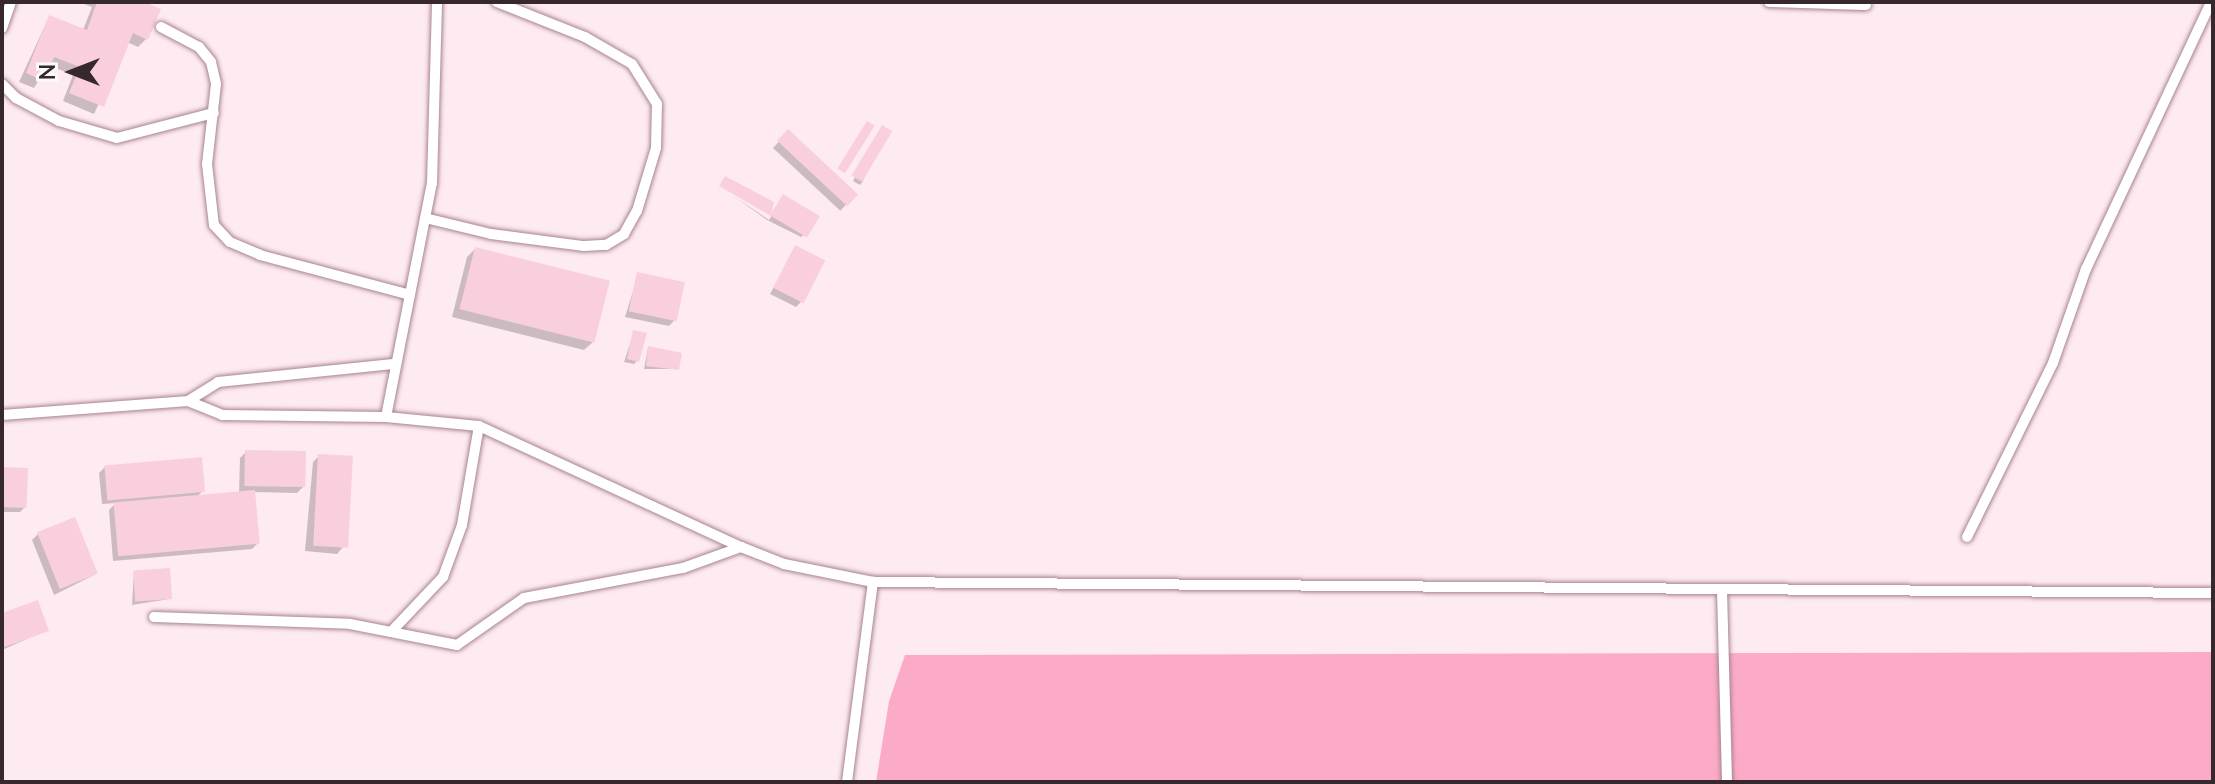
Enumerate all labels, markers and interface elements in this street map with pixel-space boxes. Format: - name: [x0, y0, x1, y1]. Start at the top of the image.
- north arrow: [32, 32, 112, 112]
- text: N: [33, 64, 63, 80]

